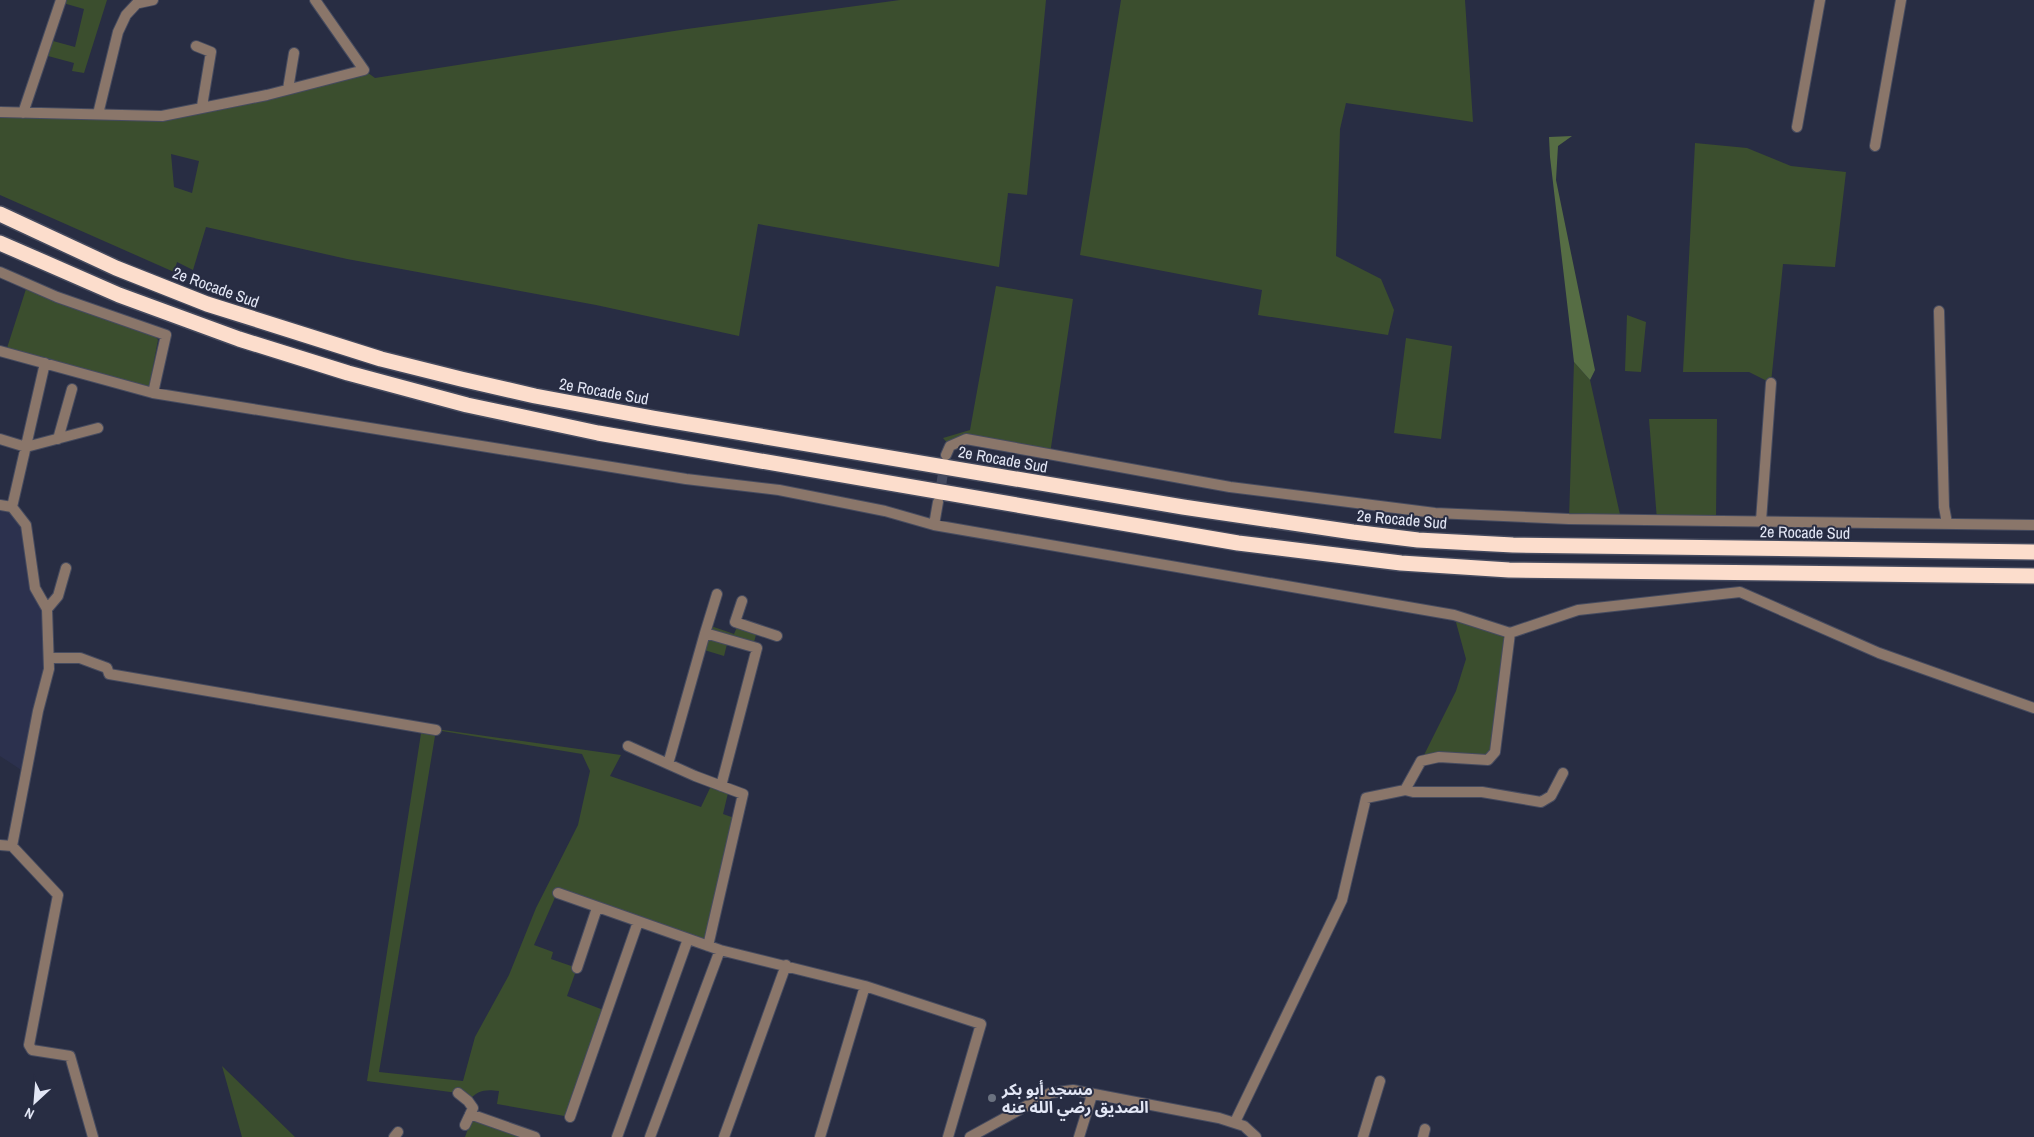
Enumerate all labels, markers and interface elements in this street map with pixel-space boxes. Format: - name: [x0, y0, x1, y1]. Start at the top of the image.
- street label: 2e Rocade Sud: [170, 261, 262, 313]
- street label: 2e Rocade Sud: [558, 372, 650, 410]
- street label: 2e Rocade Sud: [957, 440, 1049, 478]
- street label: 2e Rocade Sud: [1356, 504, 1448, 534]
- street label: 2e Rocade Sud: [1760, 520, 1850, 544]
- north arrow: [10, 1077, 60, 1127]
- place label: مسجد أبو بكر الصديق رضي الله عنه: [1001, 1078, 1149, 1121]
- marker: مسجد أبو بكر الصديق رضي الله عنه: [986, 1092, 998, 1104]
- text: N: [22, 1104, 37, 1124]

